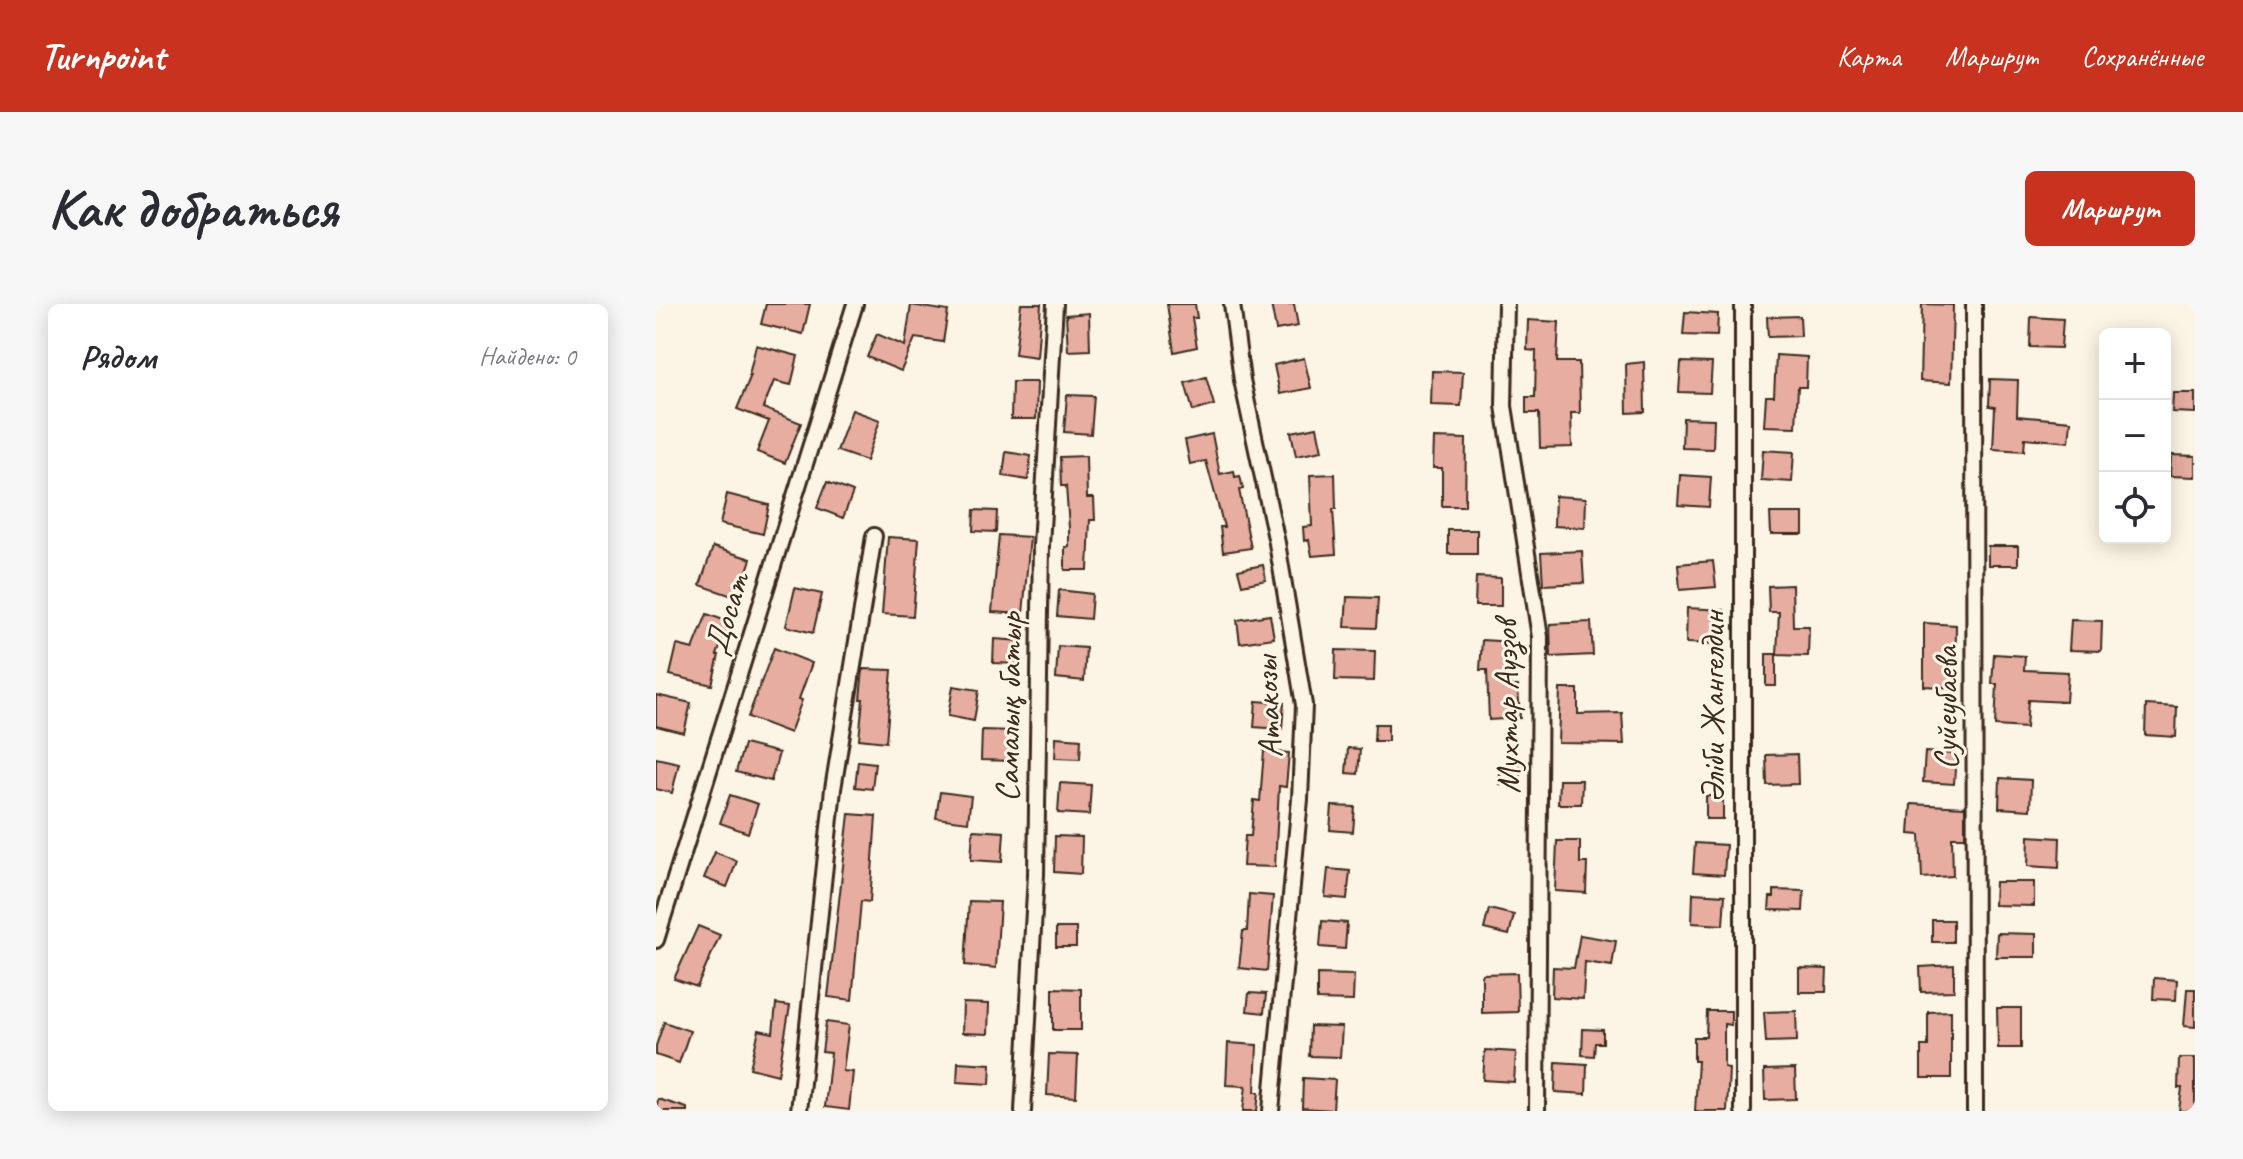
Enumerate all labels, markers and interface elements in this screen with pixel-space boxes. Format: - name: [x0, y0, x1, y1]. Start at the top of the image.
- text: Turnpoint: [40, 33, 165, 80]
- text: Карта: [1837, 39, 1901, 74]
- text: Маршрут: [1945, 39, 2037, 74]
- text: Сохранённые: [2081, 39, 2203, 74]
- button: Маршрут: [2025, 171, 2195, 246]
- text: Как добраться: [48, 173, 338, 244]
- map controls: [2099, 328, 2171, 544]
- button: +: [2099, 328, 2171, 400]
- text: Рядом: [80, 335, 156, 378]
- text: Найдено: 0: [479, 340, 576, 373]
- button: −: [2099, 400, 2171, 472]
- button: locate: [2099, 472, 2171, 544]
- street label: Досат: [694, 565, 760, 659]
- street label: Әліби Жангелдин: [1691, 608, 1734, 803]
- street label: Самалық батыр: [985, 610, 1032, 802]
- street label: Мухтар Ауэзов: [1483, 614, 1530, 794]
- street label: Суйеубаева: [1924, 644, 1967, 770]
- street label: Атакозы: [1243, 652, 1292, 759]

